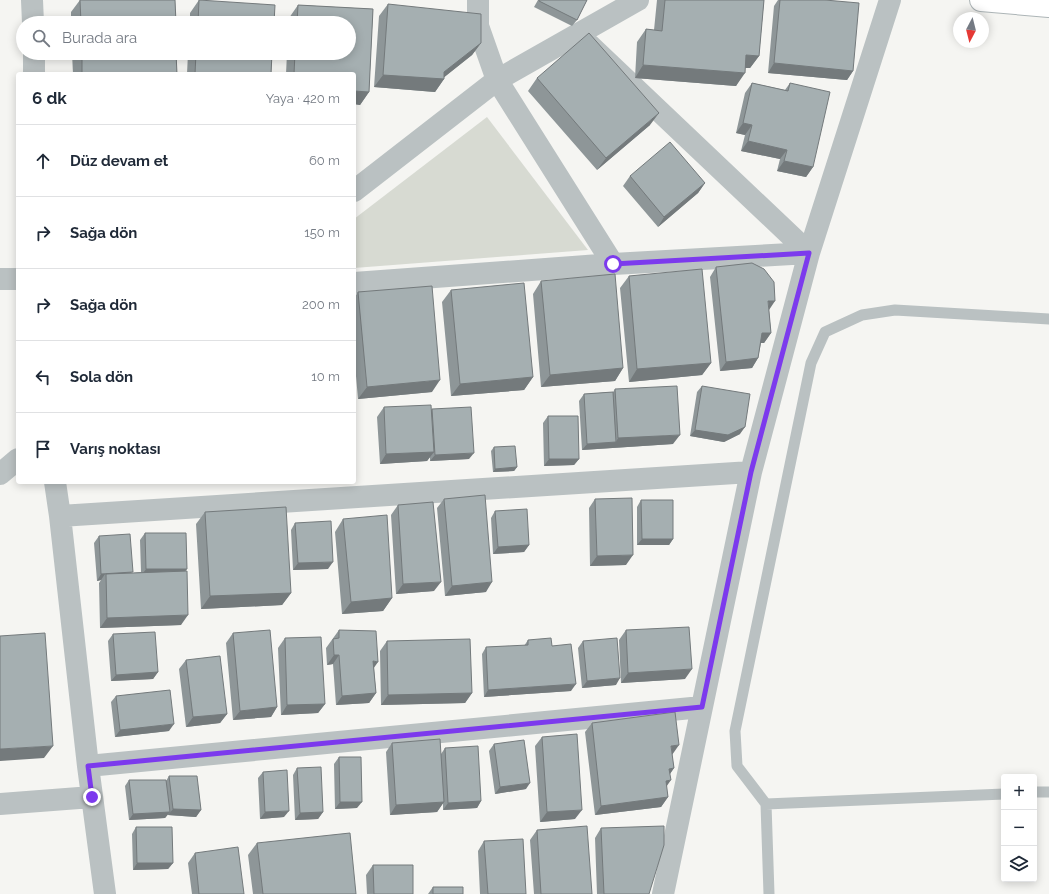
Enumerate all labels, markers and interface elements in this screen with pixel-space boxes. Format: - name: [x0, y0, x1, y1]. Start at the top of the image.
- north arrow: [953, 12, 989, 48]
- search box: [16, 16, 356, 60]
- icon: search: [30, 27, 52, 49]
- text: Burada ara: [62, 29, 137, 47]
- text: 6 dk: [32, 88, 67, 108]
- text: Yaya · 420 m: [266, 91, 340, 106]
- icon: ahead: [32, 150, 54, 172]
- text: Düz devam et: [70, 152, 168, 170]
- text: 60 m: [309, 153, 340, 168]
- icon: right: [32, 222, 54, 244]
- text: Sağa dön: [70, 224, 137, 242]
- text: 150 m: [304, 225, 340, 240]
- route start: [604, 255, 622, 273]
- icon: right: [32, 294, 54, 316]
- text: Sağa dön: [70, 296, 137, 314]
- text: 200 m: [302, 297, 340, 312]
- icon: left: [32, 366, 54, 388]
- text: Sola dön: [70, 368, 133, 386]
- text: 10 m: [311, 369, 340, 384]
- icon: arrive: [32, 438, 54, 460]
- text: Varış noktası: [70, 440, 161, 458]
- map controls: [1001, 774, 1037, 882]
- button: +: [1001, 774, 1037, 810]
- route end: [83, 788, 101, 806]
- button: −: [1001, 810, 1037, 846]
- button: layers: [1001, 846, 1037, 882]

